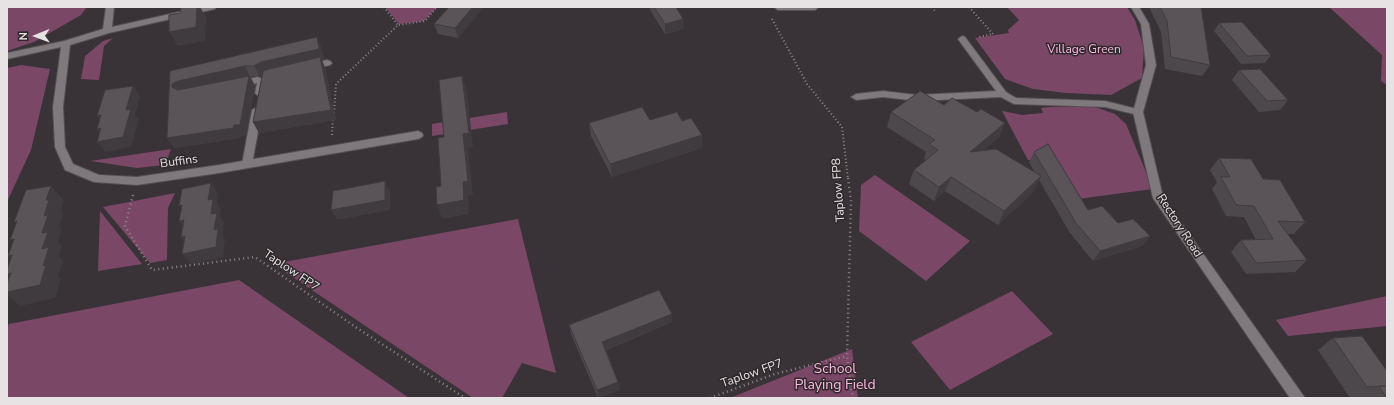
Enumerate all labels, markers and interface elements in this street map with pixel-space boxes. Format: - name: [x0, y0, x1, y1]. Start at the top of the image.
- north arrow: [16, 16, 56, 56]
- text: N: [16, 32, 31, 40]
- park label: Village Green: [1047, 43, 1121, 57]
- street label: Buffins: [159, 152, 199, 172]
- street label: Taplow FP8: [830, 157, 848, 223]
- street label: Rectory Road: [1153, 192, 1205, 260]
- street label: Taplow FP7: [260, 247, 322, 295]
- street label: Taplow FP7: [719, 357, 785, 391]
- park label: School Playing Field: [794, 362, 876, 394]

